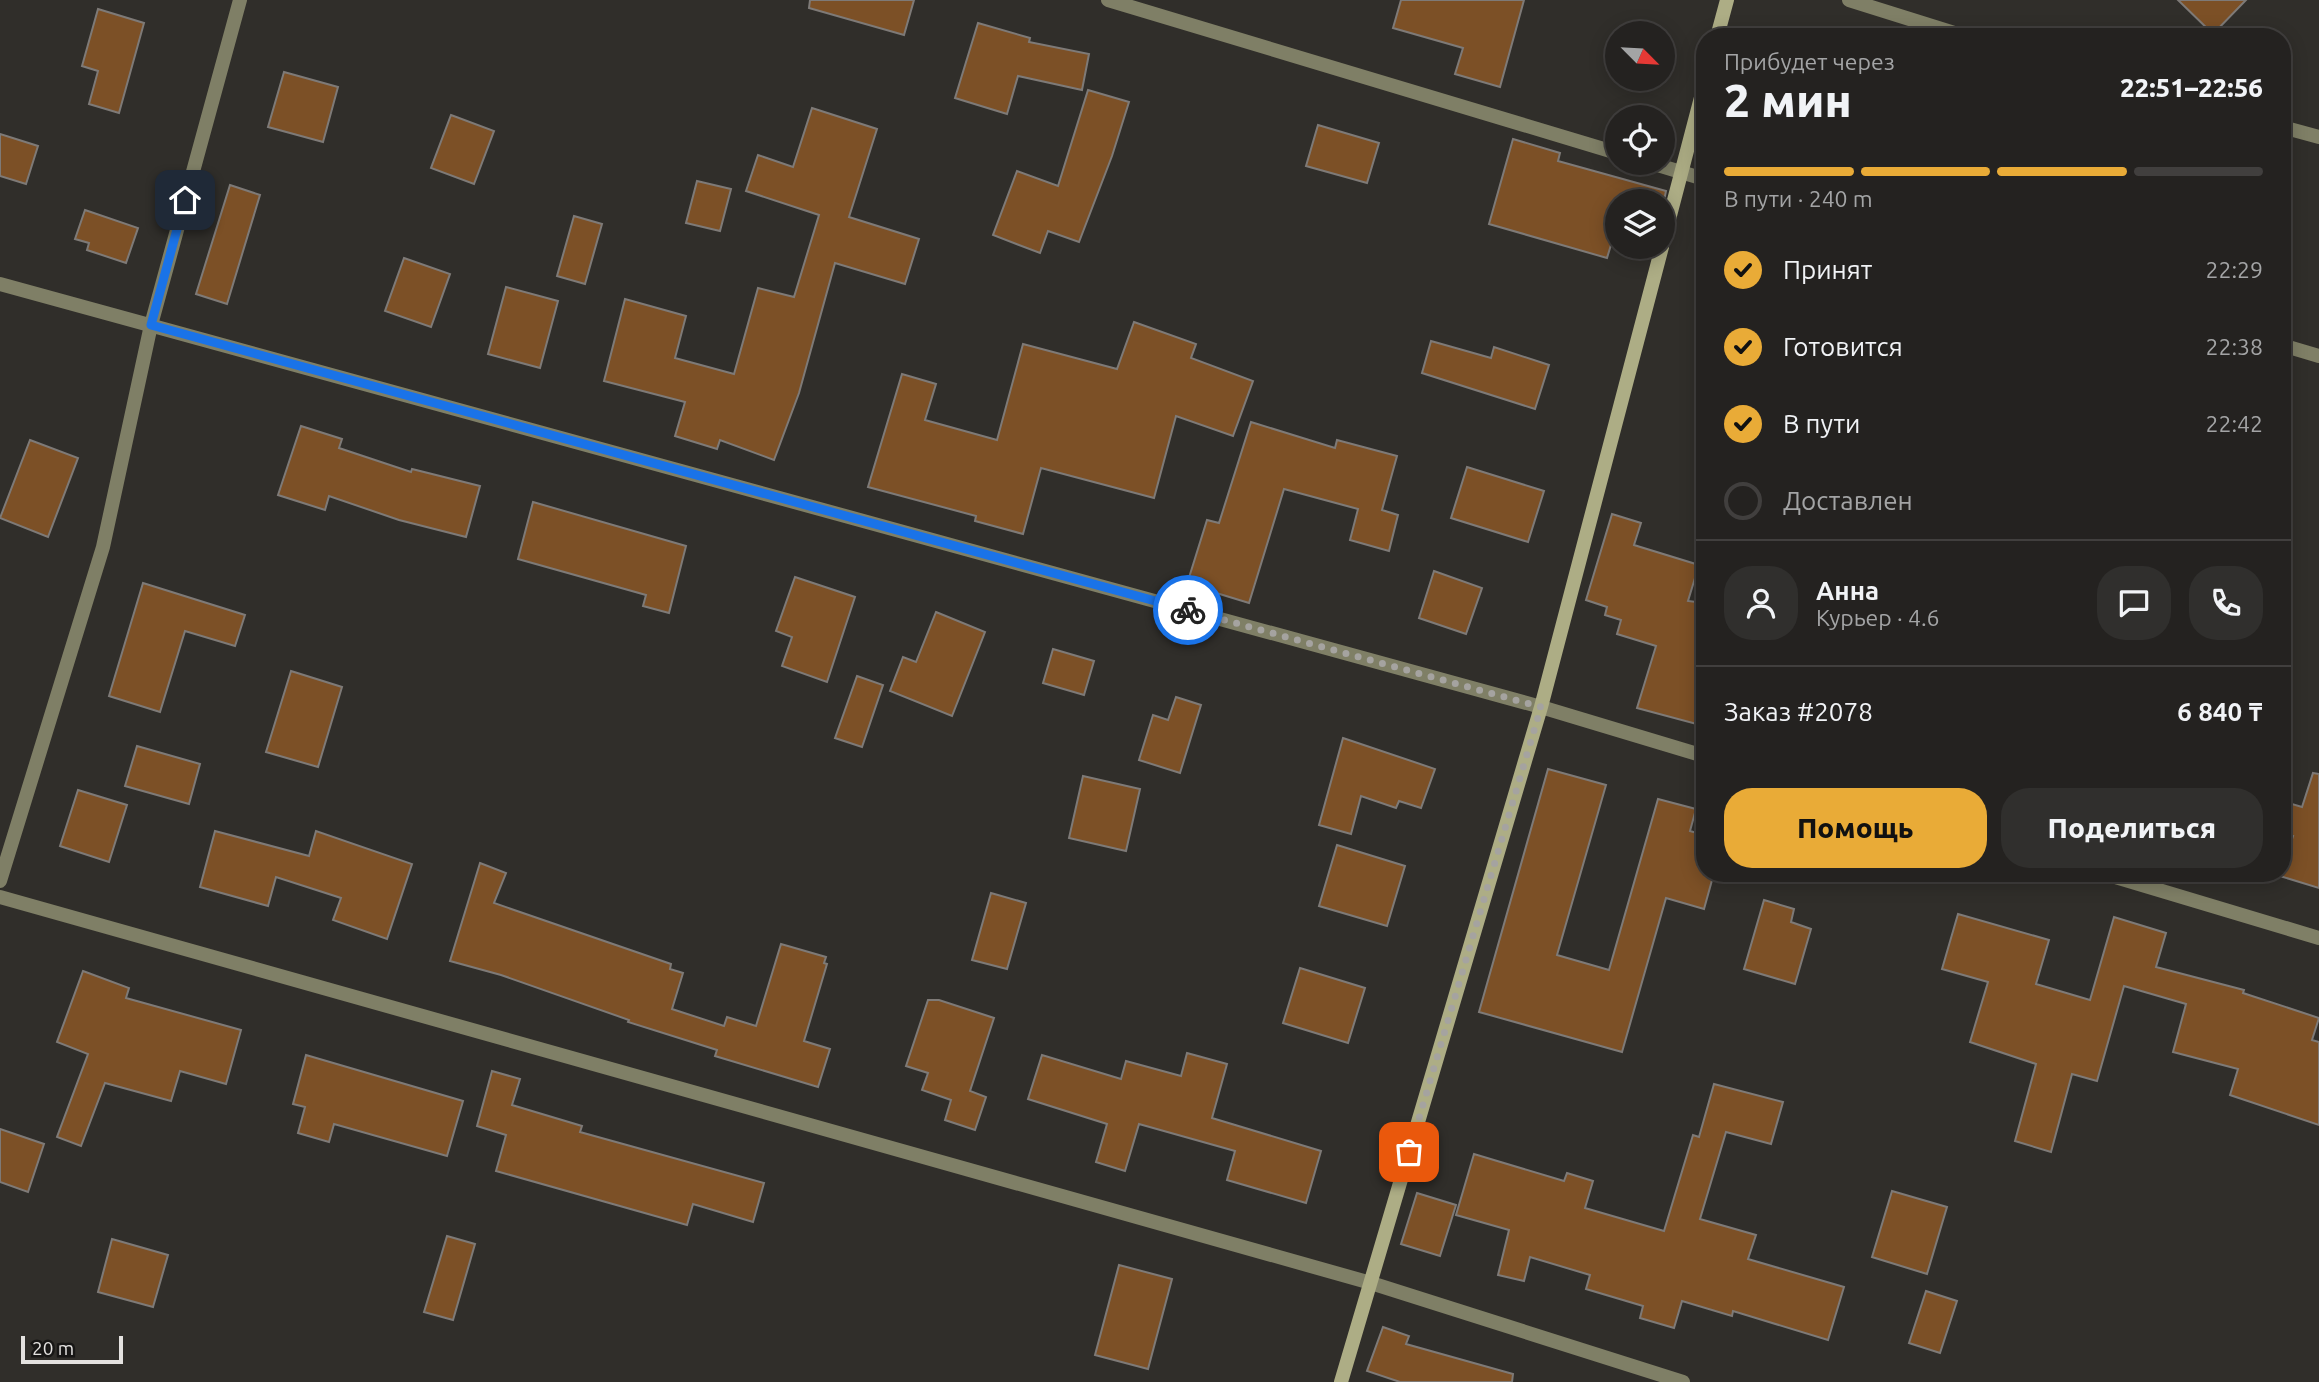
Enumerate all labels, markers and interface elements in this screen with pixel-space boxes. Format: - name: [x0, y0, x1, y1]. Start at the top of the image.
- north arrow: [1605, 21, 1675, 91]
- map controls: [1605, 21, 1675, 259]
- text: Прибудет через: [1724, 49, 1895, 74]
- text: 22:51–22:56: [2120, 73, 2263, 102]
- text: 2 мин: [1724, 74, 1852, 126]
- button: locate: [1605, 105, 1675, 175]
- pin: [155, 170, 215, 230]
- icon: home: [166, 181, 204, 219]
- text: В пути · 240 m: [1724, 186, 1873, 211]
- button: layers: [1605, 189, 1675, 259]
- icon: check: [1724, 251, 1762, 289]
- text: Принят: [1783, 255, 1872, 284]
- text: 22:29: [2205, 257, 2263, 282]
- icon: check: [1724, 328, 1762, 366]
- text: Готовится: [1783, 332, 1903, 361]
- text: 22:38: [2205, 334, 2263, 359]
- icon: check: [1724, 405, 1762, 443]
- text: В пути: [1783, 409, 1860, 438]
- text: 22:42: [2205, 411, 2263, 436]
- text: Доставлен: [1783, 486, 1913, 515]
- button: person: [1724, 566, 1798, 640]
- button: chat: [2097, 566, 2171, 640]
- button: phone: [2189, 566, 2263, 640]
- courier: [1153, 575, 1223, 645]
- text: Анна: [1816, 576, 1879, 605]
- icon: bike: [1169, 591, 1207, 629]
- text: Курьер · 4.6: [1816, 605, 1940, 630]
- text: Заказ #2078: [1724, 697, 1873, 726]
- text: 6 840 ₸: [2177, 697, 2263, 726]
- button: Помощь: [1724, 788, 1987, 868]
- button: Поделиться: [2001, 788, 2263, 868]
- pin: [1379, 1122, 1439, 1182]
- icon: bag: [1390, 1133, 1428, 1171]
- scale bar: [21, 1333, 122, 1365]
- text: 20 m: [32, 1337, 74, 1359]

